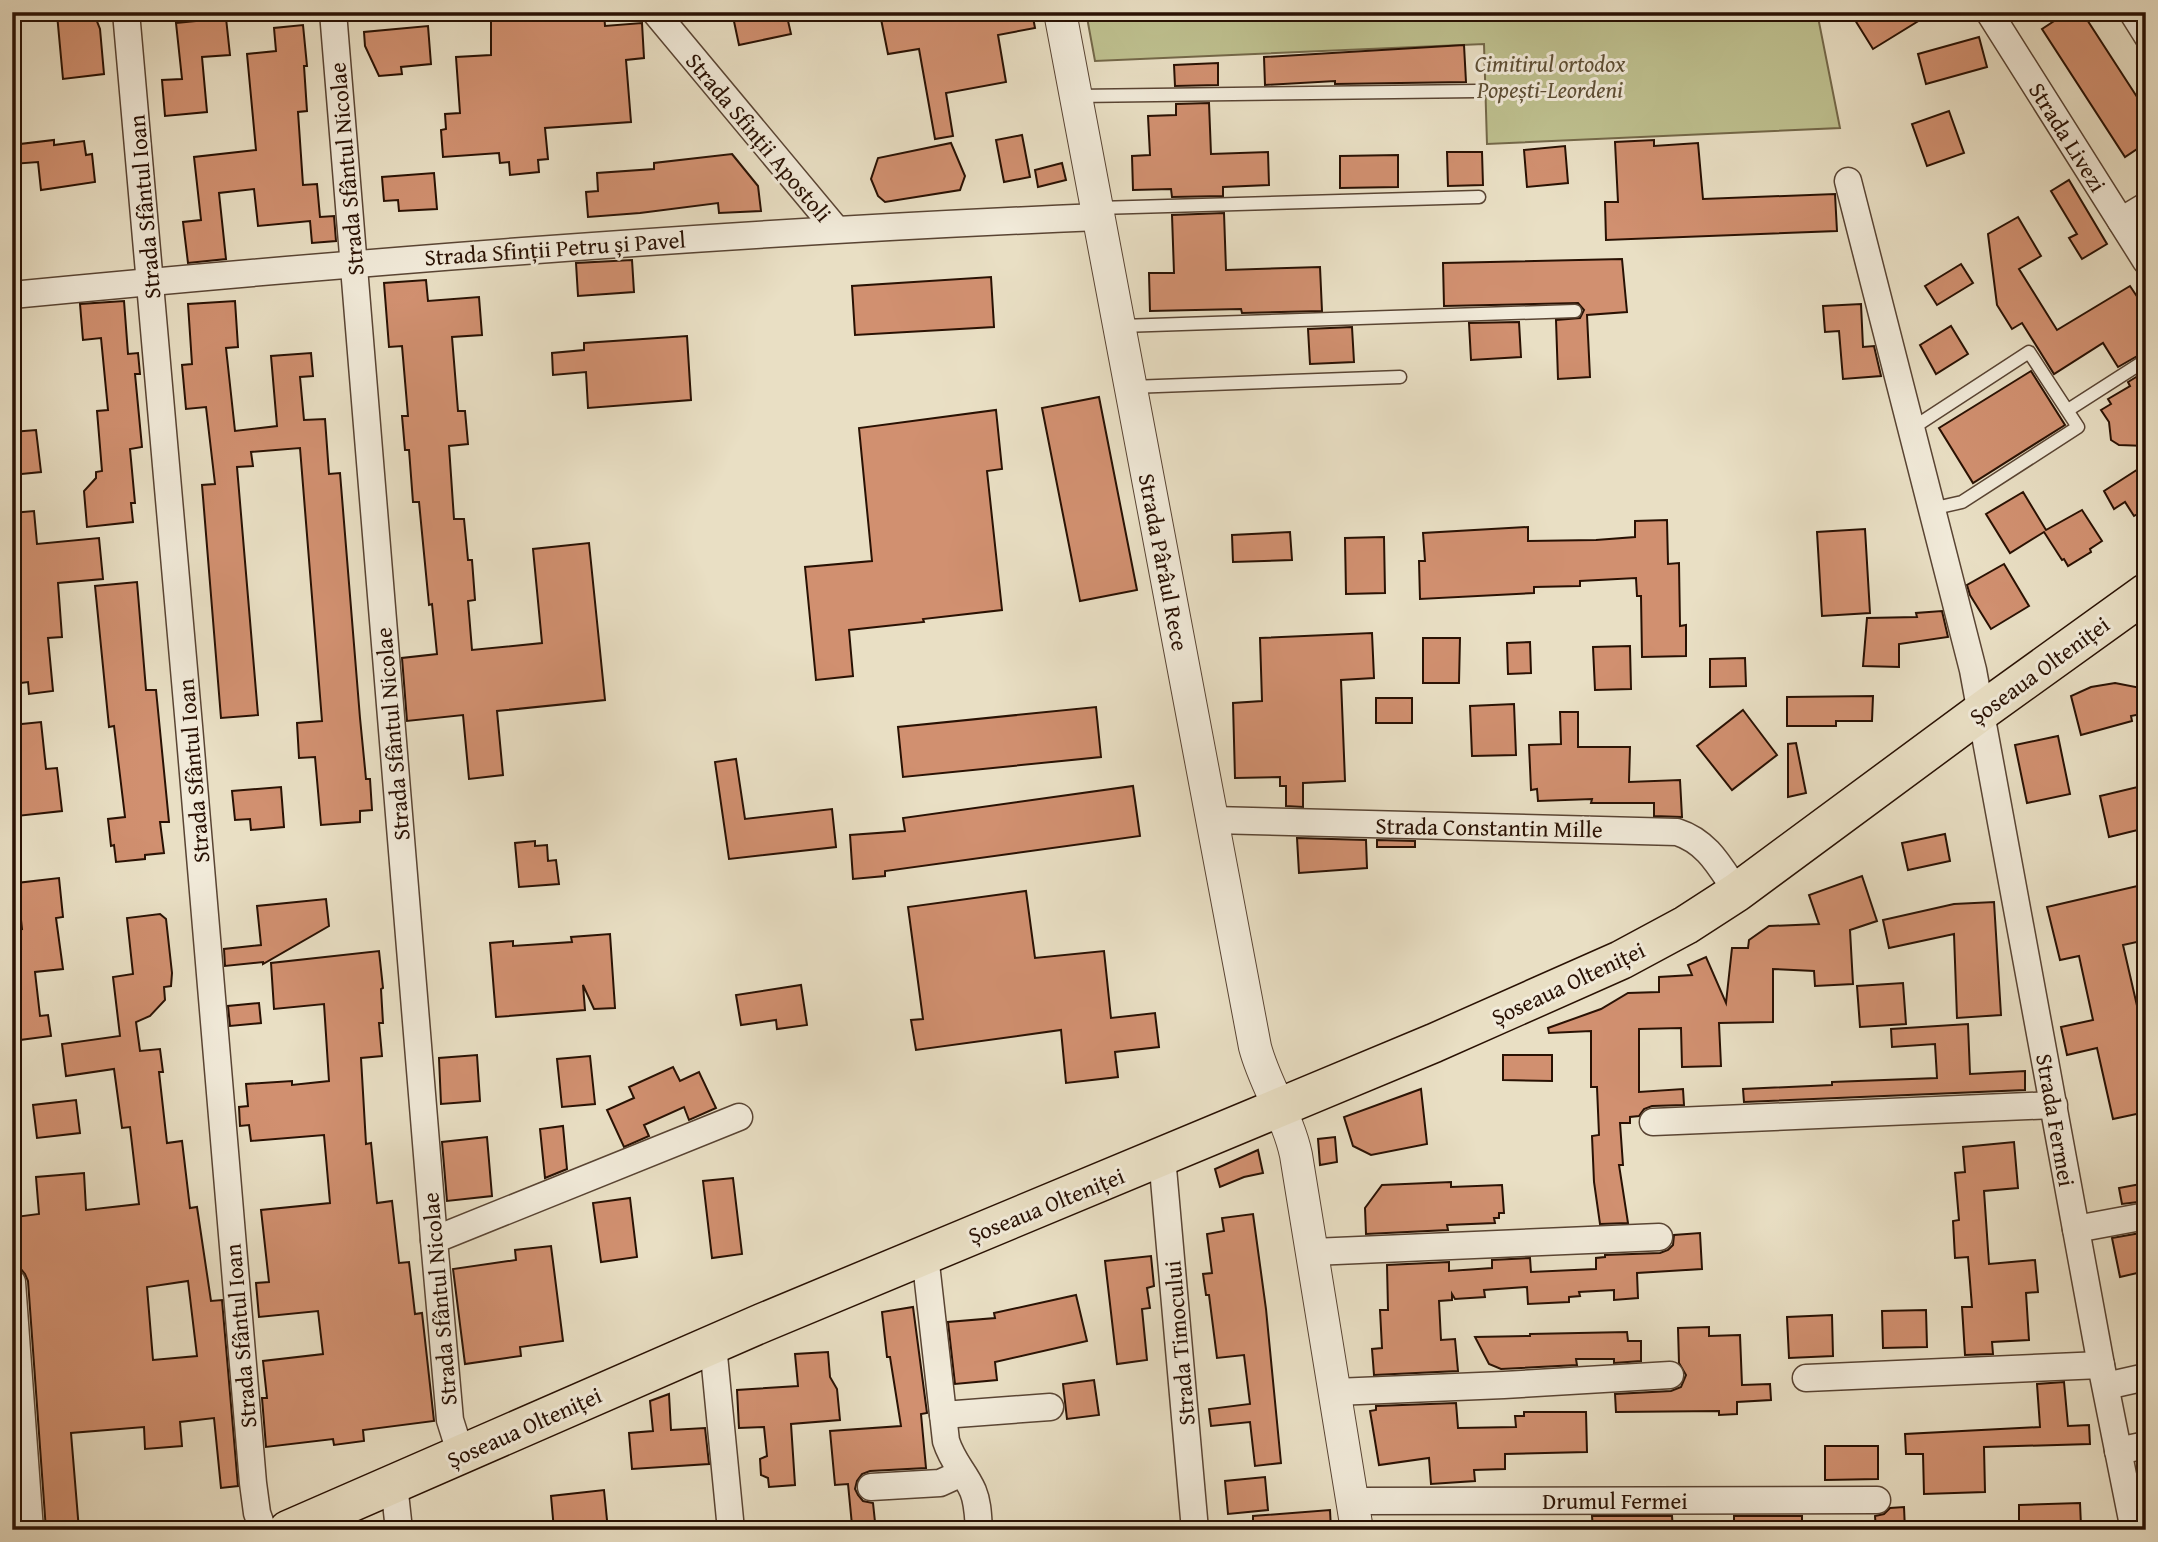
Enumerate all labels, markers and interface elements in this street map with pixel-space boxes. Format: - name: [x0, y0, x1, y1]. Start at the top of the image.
- street label: Strada Sfinții Apostoli: [678, 45, 840, 229]
- park label: Cimitirul ortodox Popești-Leordeni: [1475, 47, 1626, 106]
- street label: Strada Sfântul Nicolae: [320, 61, 372, 277]
- street label: Strada Livezi: [2021, 76, 2115, 198]
- street label: Strada Sfântul Ioan: [120, 113, 168, 300]
- street label: Strada Sfinții Petru și Pavel: [423, 222, 687, 274]
- street label: Strada Pârâul Rece: [1131, 470, 1197, 654]
- street label: Șoseaua Olteniței: [1962, 608, 2116, 732]
- street label: Strada Sfântul Nicolae: [366, 626, 418, 842]
- street label: Strada Sfântul Ioan: [169, 677, 217, 864]
- street label: Strada Constantin Mille: [1375, 809, 1603, 845]
- street label: Șoseaua Olteniței: [1486, 933, 1650, 1033]
- street label: Strada Fermei: [2028, 1051, 2084, 1189]
- street label: Șoseaua Olteniței: [963, 1159, 1129, 1251]
- street label: Strada Sfântul Nicolae: [413, 1191, 465, 1407]
- street label: Strada Sfântul Ioan: [216, 1242, 264, 1429]
- street label: Strada Timocului: [1155, 1259, 1203, 1427]
- street label: Șoseaua Olteniței: [441, 1378, 607, 1476]
- street label: Drumul Fermei: [1542, 1484, 1688, 1517]

